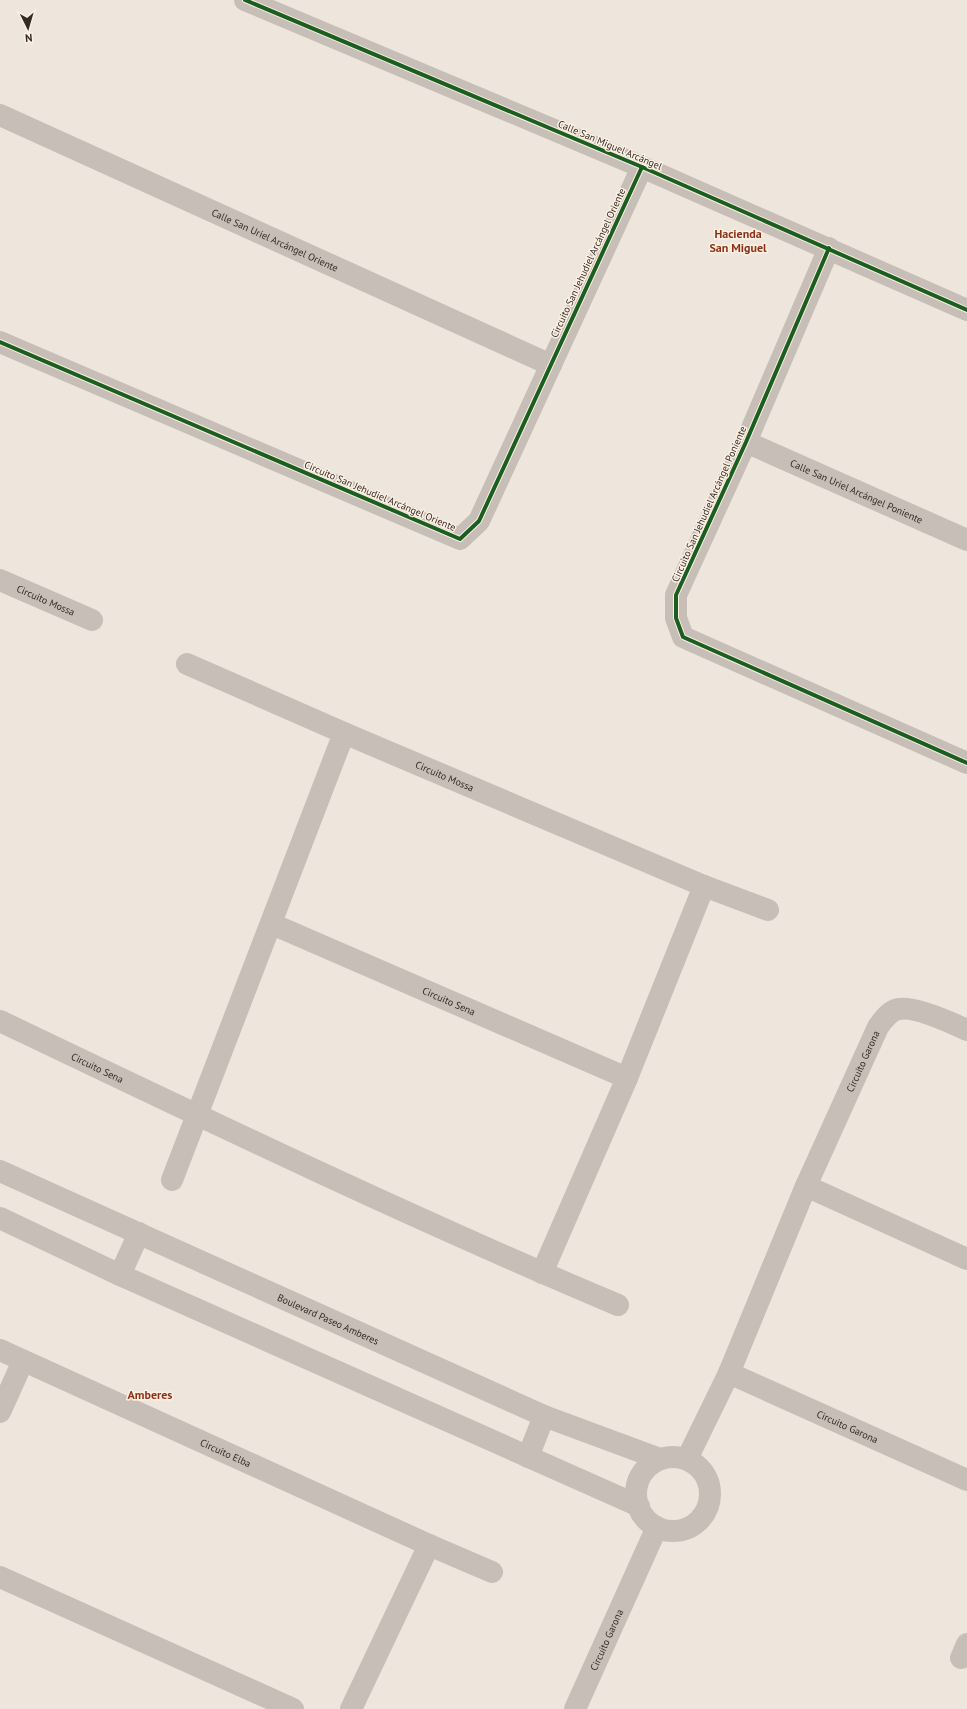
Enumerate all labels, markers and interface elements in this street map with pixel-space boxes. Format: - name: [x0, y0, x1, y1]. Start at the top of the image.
- north arrow: [8, 8, 48, 48]
- text: N: [25, 31, 33, 45]
- street label: Calle San Miguel Arcángel: [556, 117, 664, 173]
- street label: Circuito San Jehudiel Arcángel Oriente: [548, 186, 628, 340]
- street label: Calle San Uriel Arcángel Oriente: [210, 205, 340, 274]
- district label: Hacienda San Miguel: [709, 226, 767, 255]
- street label: Circuito San Jehudiel Arcángel Poniente: [669, 424, 749, 584]
- street label: Calle San Uriel Arcángel Poniente: [788, 456, 925, 526]
- street label: Circuito San Jehudiel Arcángel Oriente: [302, 458, 458, 534]
- street label: Circuito Mossa: [15, 582, 77, 618]
- street label: Circuito Mossa: [414, 758, 476, 794]
- street label: Circuito Sena: [421, 984, 478, 1018]
- street label: Circuito Garona: [843, 1028, 882, 1094]
- street label: Circuito Sena: [69, 1050, 126, 1086]
- street label: Boulevard Paseo Amberes: [275, 1290, 381, 1347]
- district label: Amberes: [128, 1387, 172, 1402]
- street label: Circuito Garona: [815, 1407, 880, 1446]
- street label: Circuito Elba: [198, 1435, 253, 1470]
- street label: Circuito Garona: [587, 1607, 626, 1672]

